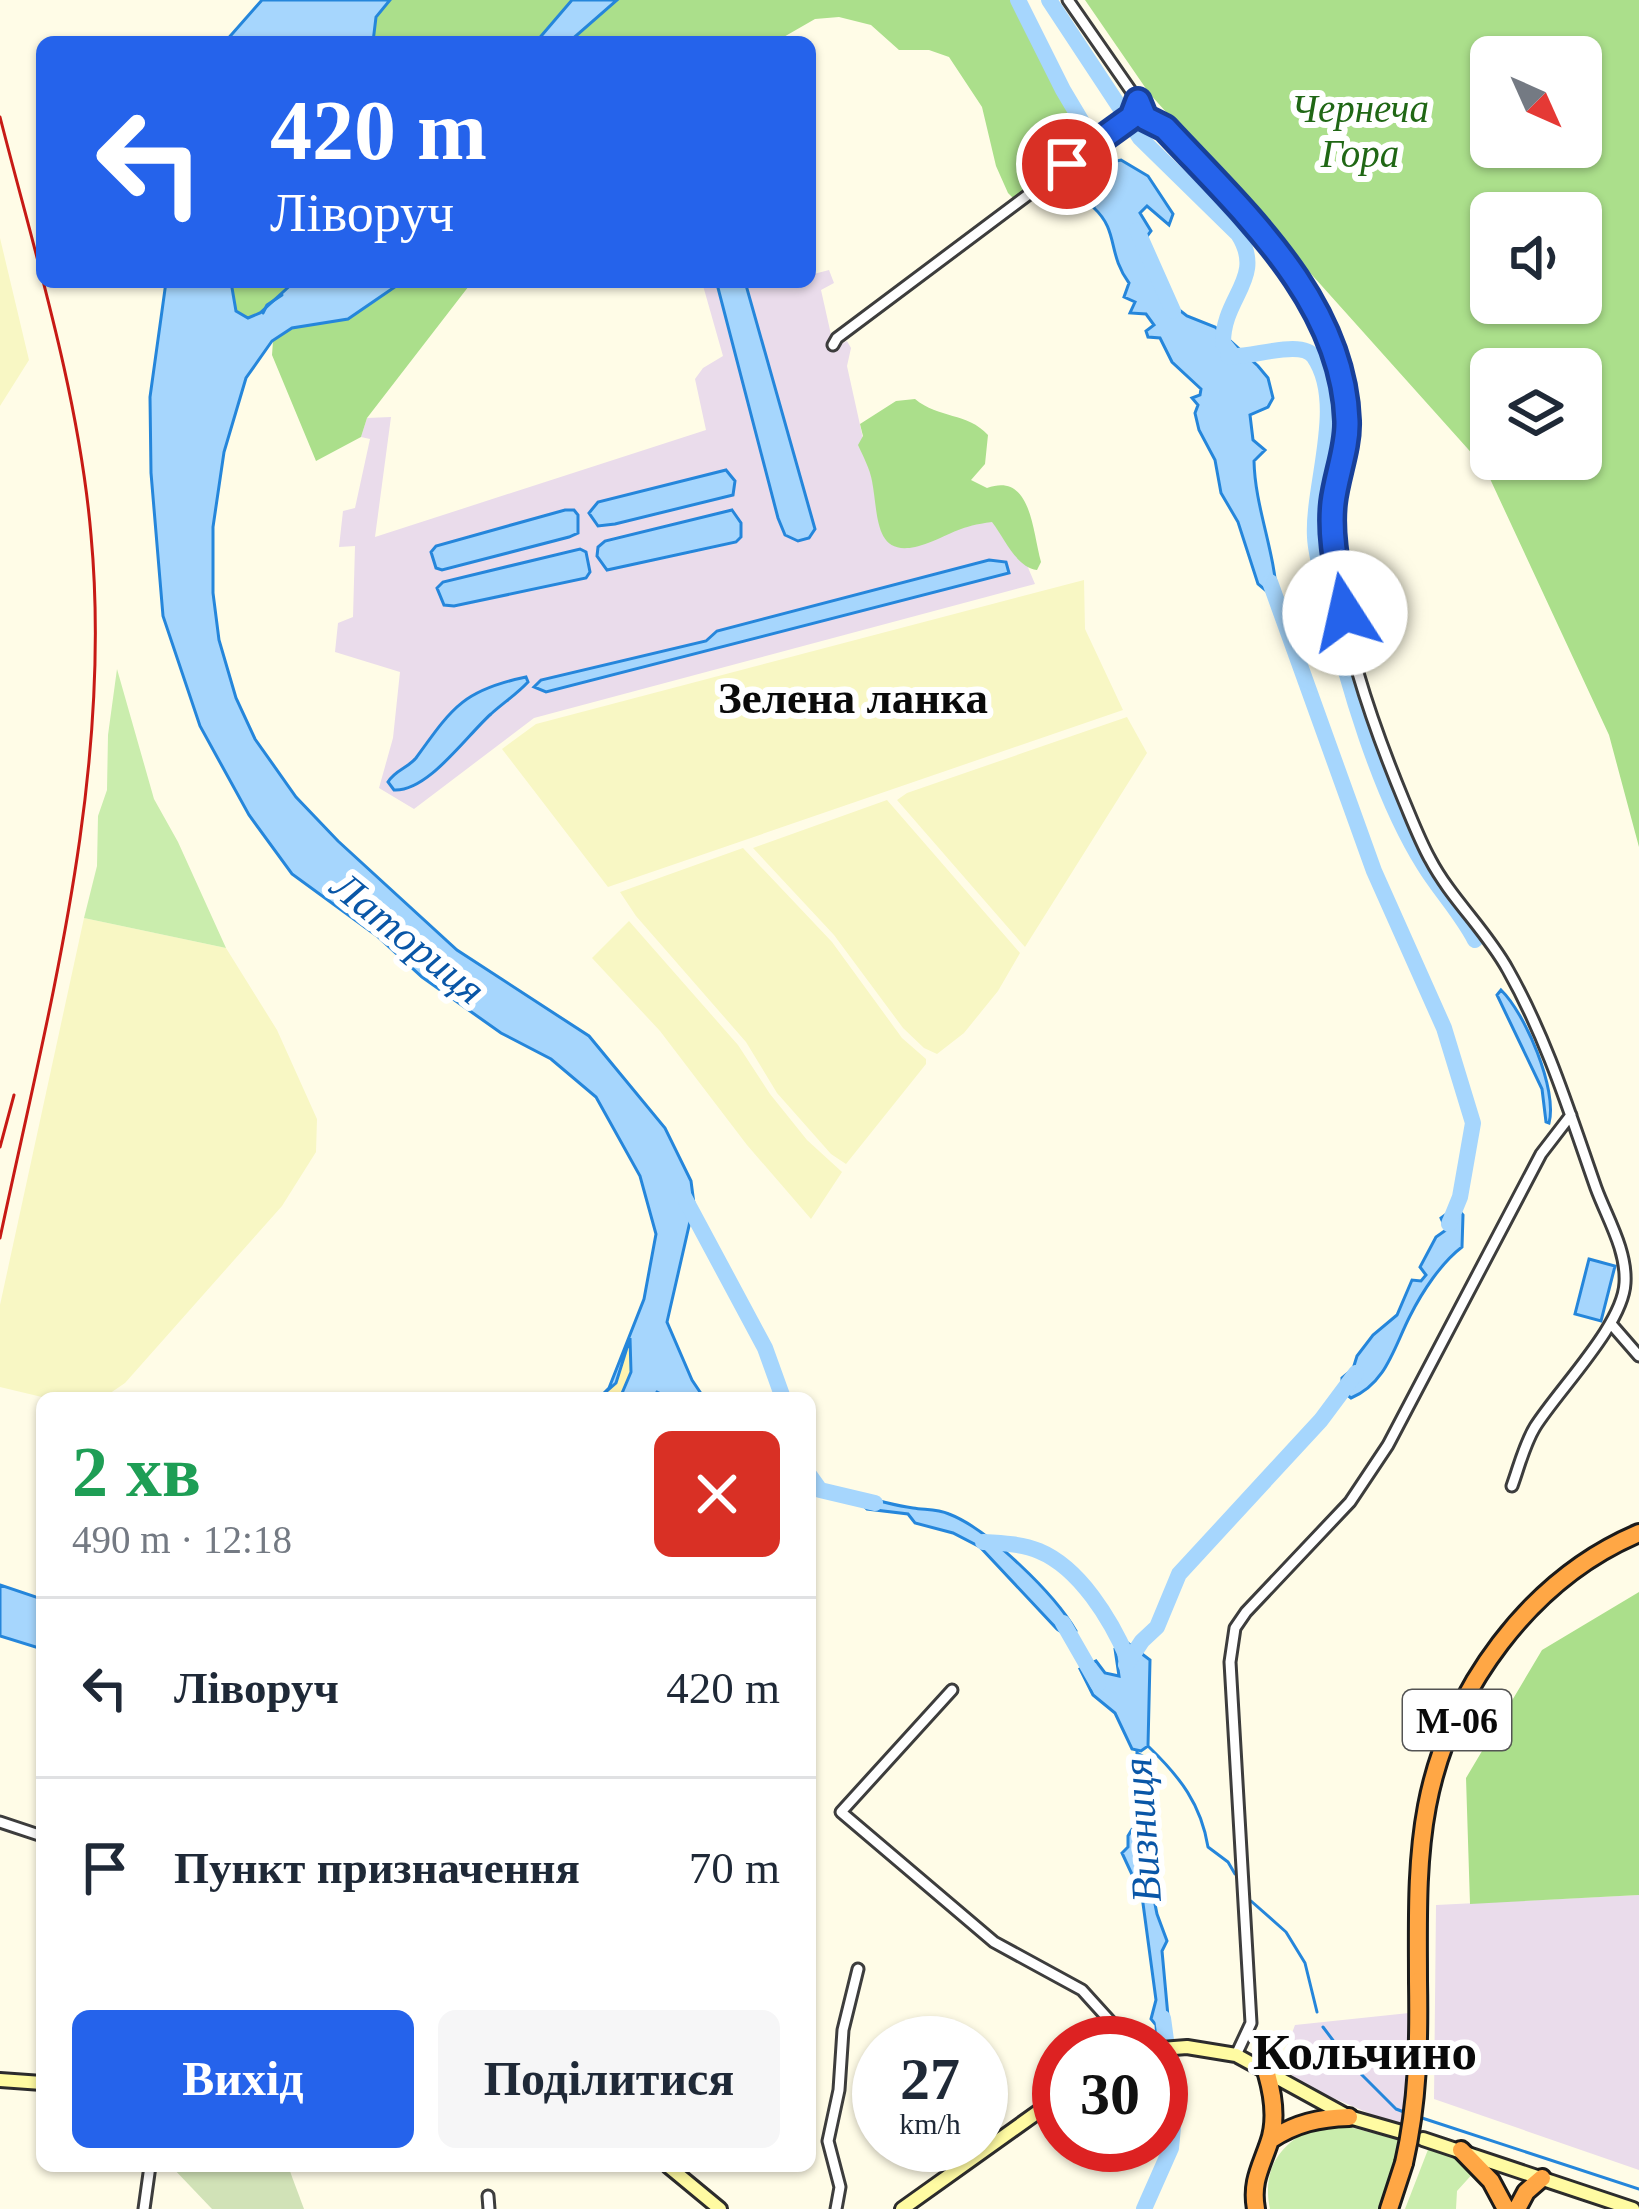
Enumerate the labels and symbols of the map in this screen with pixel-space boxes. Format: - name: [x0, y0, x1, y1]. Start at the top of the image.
- north arrow: [1470, 36, 1602, 168]
- park label: Чернеча Гора: [1291, 87, 1429, 176]
- pin: [1016, 113, 1118, 215]
- position arrow: [1282, 550, 1408, 676]
- district label: Зелена ланка: [718, 673, 988, 723]
- water label: Латориця: [321, 861, 494, 1013]
- road number: М-06: [1403, 1690, 1511, 1750]
- water label: Визниця: [1114, 1756, 1170, 1904]
- speed limit sign: 30: [1032, 2016, 1188, 2172]
- district label: Кольчино: [1253, 2024, 1477, 2080]

